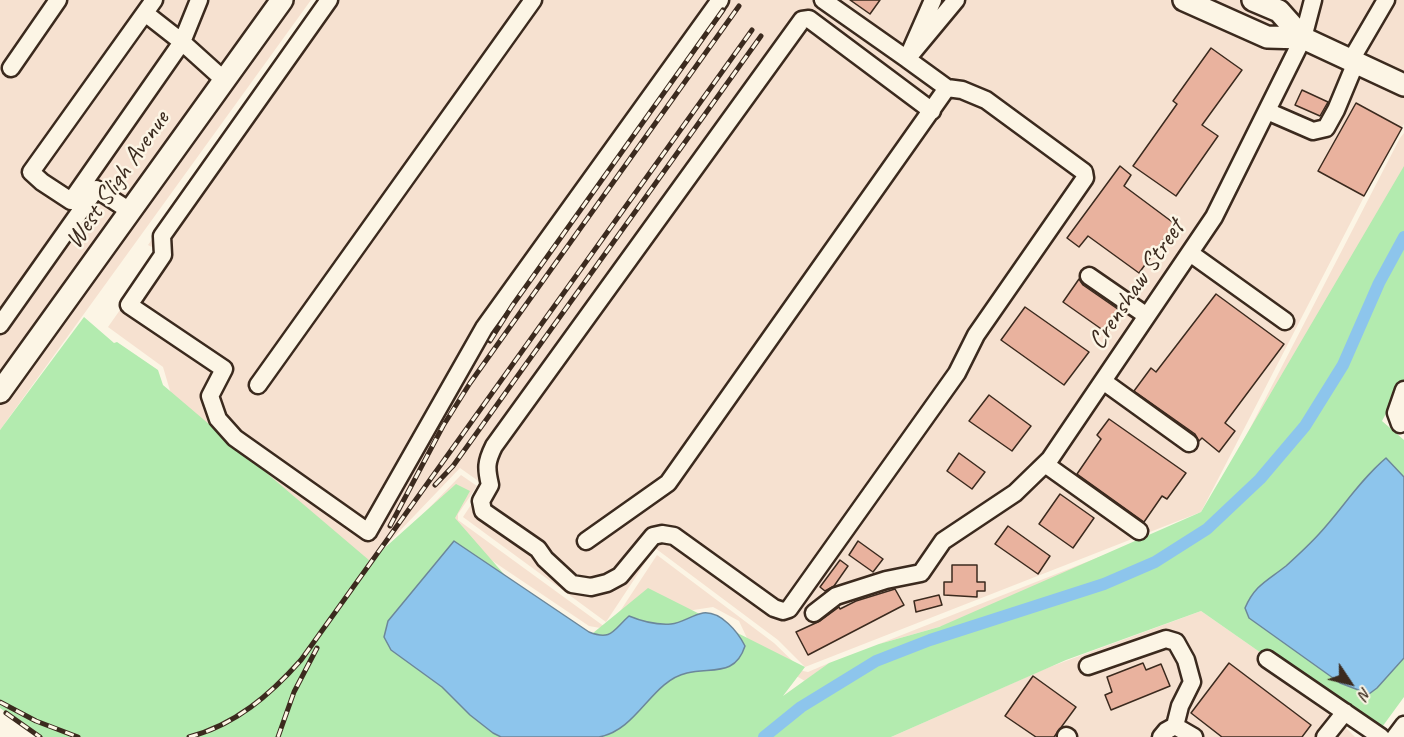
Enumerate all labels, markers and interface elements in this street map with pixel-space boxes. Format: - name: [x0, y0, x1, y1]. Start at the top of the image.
- street label: West Sligh Avenue: [59, 105, 177, 255]
- street label: Crenshaw Street: [1082, 214, 1192, 356]
- north arrow: [1320, 653, 1380, 713]
- text: N: [1354, 684, 1376, 703]

